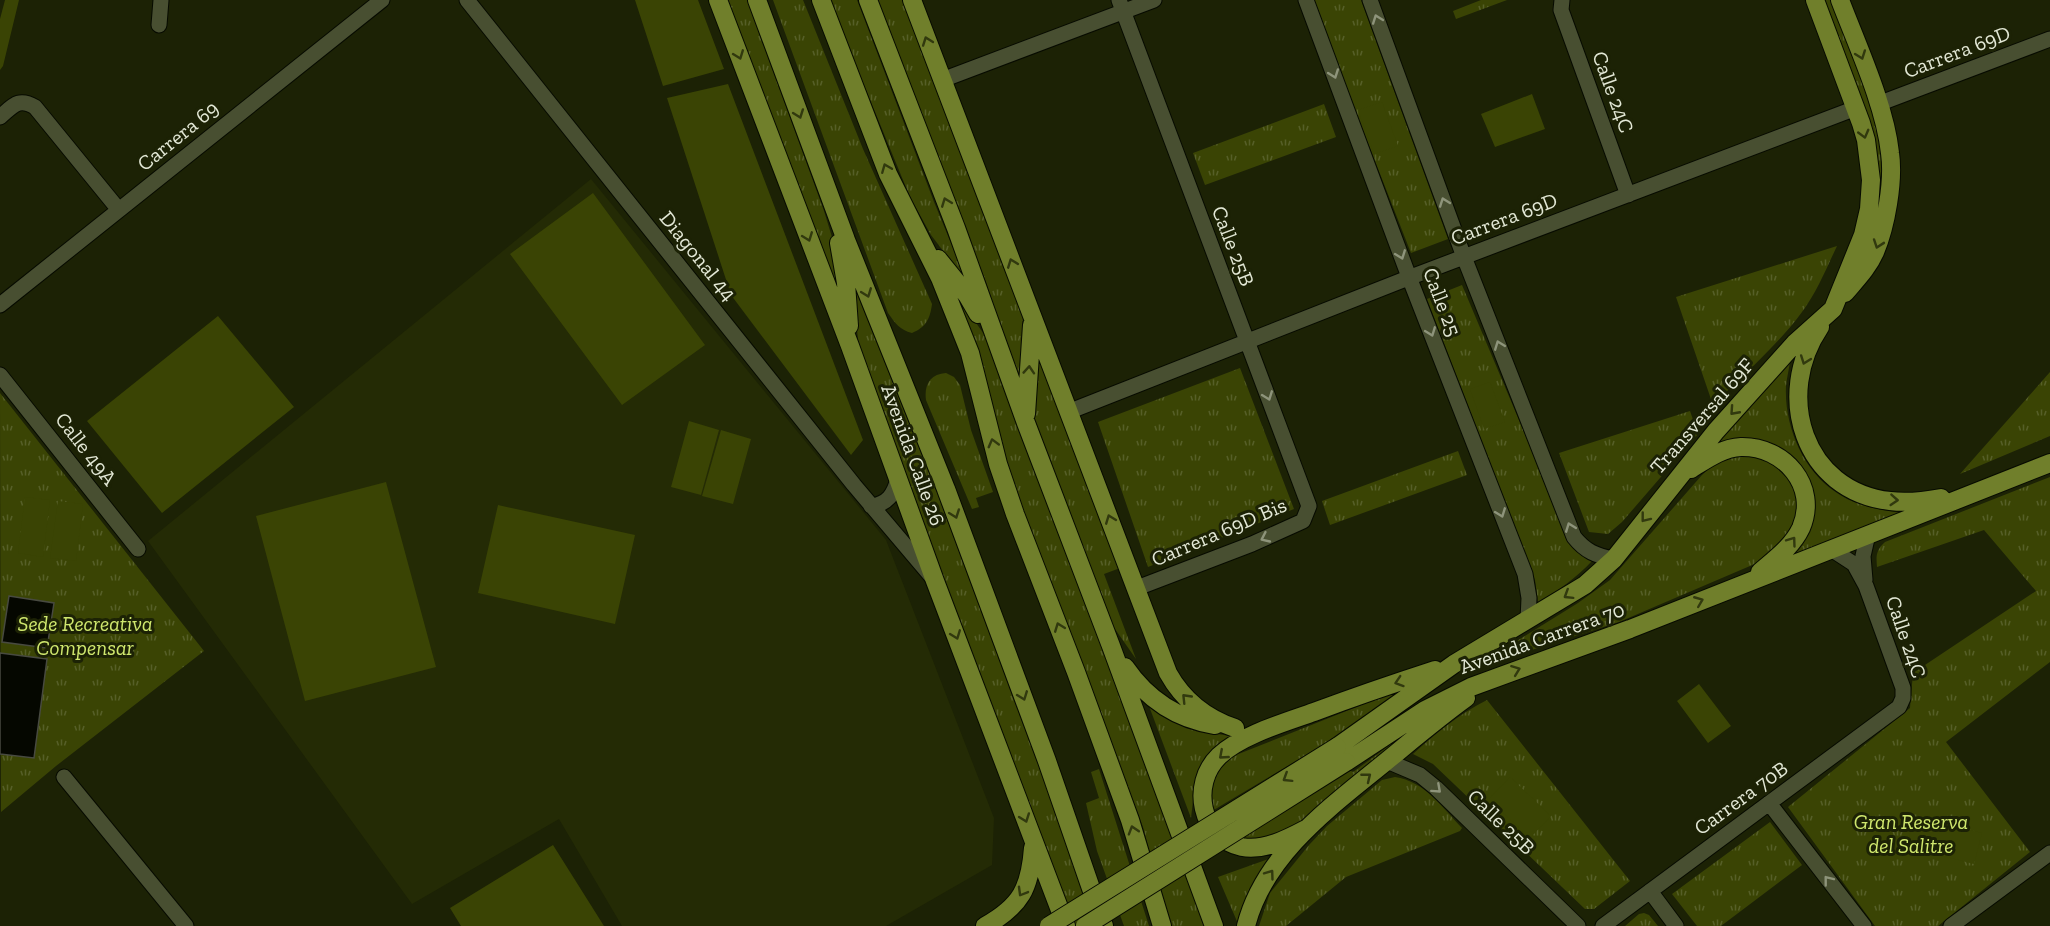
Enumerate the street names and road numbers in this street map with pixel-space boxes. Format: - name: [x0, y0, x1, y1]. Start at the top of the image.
- street label: Carrera 69D: [1900, 20, 2014, 83]
- street label: Calle 24C: [1587, 48, 1640, 136]
- street label: Carrera 69: [132, 95, 223, 176]
- street label: Carrera 69D: [1447, 187, 1561, 250]
- street label: Calle 25B: [1207, 202, 1260, 289]
- street label: Diagonal 44: [655, 206, 742, 306]
- street label: Calle 25: [1418, 264, 1467, 339]
- street label: Transversal 69F: [1644, 352, 1759, 479]
- street label: Avenida Calle 26: [876, 381, 951, 529]
- street label: Calle 49A: [50, 407, 123, 490]
- street label: Carrera 69D Bis: [1147, 492, 1290, 571]
- street label: Calle 24C: [1881, 593, 1932, 681]
- street label: Avenida Carrera 70: [1456, 596, 1628, 679]
- street label: Carrera 70B: [1689, 755, 1792, 840]
- street label: Calle 25B: [1463, 784, 1540, 860]

